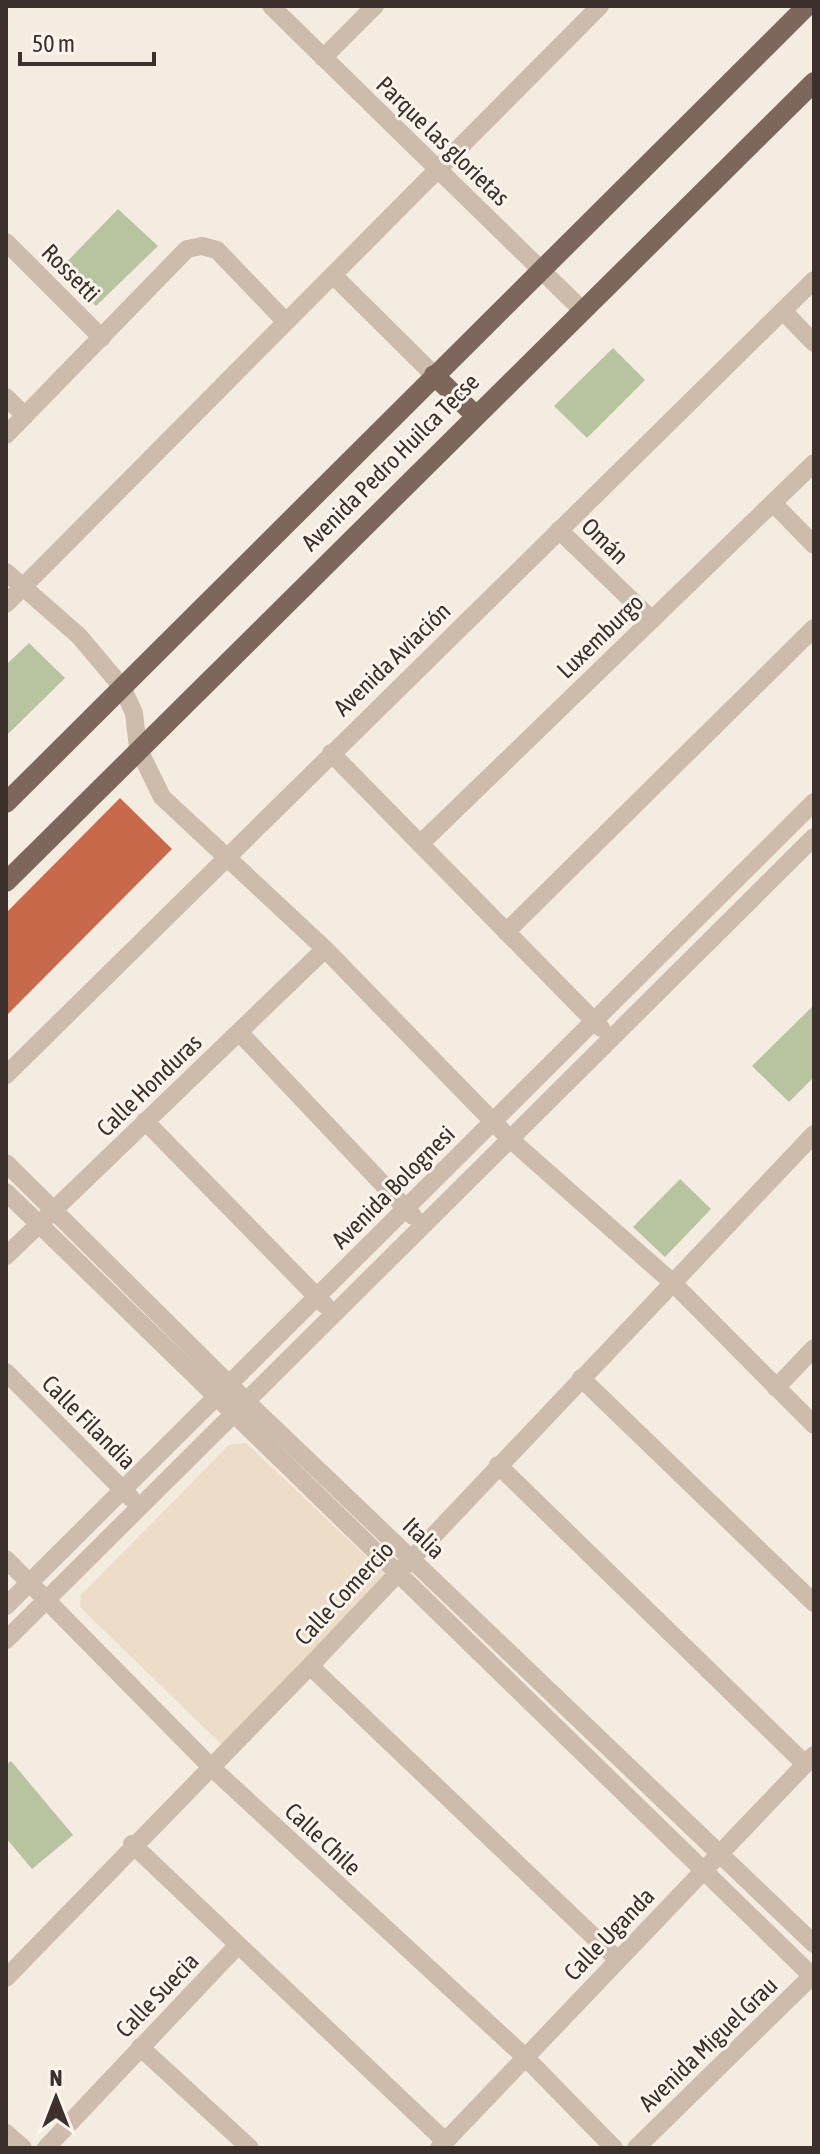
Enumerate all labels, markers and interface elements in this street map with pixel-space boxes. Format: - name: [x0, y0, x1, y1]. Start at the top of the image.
- scale bar: [20, 16, 154, 66]
- text: 50 m: [32, 30, 75, 57]
- street label: Parque las glorietas: [371, 71, 515, 211]
- street label: Rossetti: [37, 239, 105, 307]
- street label: Avenida Pedro Huilca Tecse: [296, 368, 484, 556]
- street label: Omán: [576, 512, 634, 570]
- street label: Luxemburgo: [551, 588, 649, 684]
- street label: Avenida Aviación: [328, 597, 456, 721]
- street label: Calle Honduras: [91, 1029, 207, 1141]
- street label: Avenida Bolognesi: [326, 1120, 460, 1254]
- street label: Calle Filandia: [37, 1370, 141, 1474]
- street label: Italia: [398, 1512, 450, 1564]
- street label: Calle Comercio: [289, 1536, 399, 1650]
- street label: Calle Chile: [280, 1797, 366, 1881]
- street label: Calle Uganda: [558, 1882, 660, 1986]
- street label: Calle Suecia: [110, 1947, 204, 2043]
- street label: Avenida Miguel Grau: [633, 1971, 783, 2117]
- north arrow: [16, 2058, 96, 2138]
- text: N: [50, 2065, 62, 2091]

